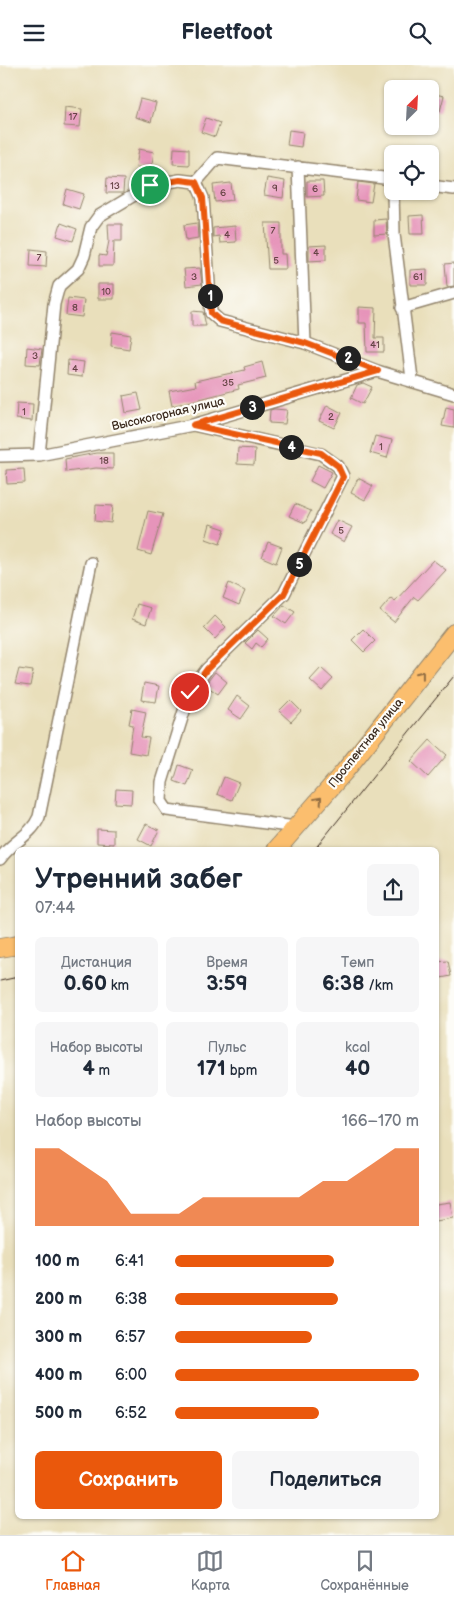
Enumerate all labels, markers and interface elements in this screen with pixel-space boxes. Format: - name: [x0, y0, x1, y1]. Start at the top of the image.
- icon: menu: [20, 19, 48, 47]
- text: Fleetfoot: [181, 19, 273, 46]
- icon: search: [406, 19, 434, 47]
- north arrow: [384, 80, 439, 135]
- map controls: [384, 80, 439, 200]
- house number: 17: [69, 111, 77, 123]
- button: locate: [384, 145, 439, 200]
- pin: [129, 164, 171, 206]
- icon: arrive: [136, 171, 164, 199]
- house number: 13: [110, 180, 120, 192]
- house number: 9: [272, 182, 278, 194]
- house number: 6: [312, 183, 318, 195]
- house number: 6: [220, 187, 226, 199]
- house number: 7: [271, 225, 276, 237]
- house number: 4: [224, 229, 230, 241]
- house number: 4: [313, 247, 319, 259]
- house number: 7: [37, 252, 42, 264]
- house number: 5: [273, 255, 279, 267]
- house number: 3: [191, 271, 197, 283]
- house number: 61: [413, 271, 423, 283]
- pin: 1: [198, 283, 222, 309]
- house number: 10: [101, 286, 111, 298]
- text: 1: [208, 288, 213, 305]
- house number: 8: [72, 302, 78, 314]
- house number: 41: [370, 339, 380, 351]
- pin: 2: [336, 345, 360, 371]
- house number: 3: [32, 350, 38, 362]
- text: 2: [344, 350, 353, 367]
- house number: 4: [72, 363, 78, 375]
- house number: 35: [222, 377, 234, 389]
- street label: Высокогорная улица: [110, 394, 226, 434]
- pin: 3: [240, 395, 264, 419]
- text: 3: [248, 399, 257, 416]
- house number: 1: [22, 406, 26, 418]
- house number: 2: [328, 411, 334, 423]
- pin: 4: [278, 435, 304, 459]
- text: 4: [287, 439, 296, 456]
- house number: 1: [379, 441, 383, 453]
- house number: 18: [99, 455, 109, 467]
- house number: 5: [338, 525, 344, 537]
- pin: 5: [286, 551, 312, 577]
- text: 5: [295, 556, 304, 573]
- pin: [169, 671, 211, 713]
- one-way arrow: [416, 671, 424, 680]
- icon: check: [176, 678, 204, 706]
- street label: Проспектная улица: [325, 695, 407, 791]
- one-way arrow: [314, 797, 323, 806]
- text: Утренний забег: [35, 863, 243, 896]
- button: share: [367, 864, 419, 916]
- text: 07:44: [35, 899, 75, 918]
- text: Дистанция: [61, 954, 132, 971]
- text: Время: [206, 954, 248, 971]
- text: Темп: [341, 954, 374, 971]
- text: 0.60: [63, 971, 107, 996]
- text: 3:59: [206, 971, 248, 996]
- text: 6:38: [322, 971, 365, 996]
- text: km: [107, 977, 129, 994]
- text: /km: [365, 977, 393, 994]
- text: Набор высоты: [50, 1039, 143, 1056]
- text: Пульс: [208, 1039, 246, 1056]
- text: kcal: [345, 1039, 370, 1056]
- text: 4: [82, 1056, 95, 1081]
- text: 171: [197, 1056, 226, 1081]
- text: 40: [345, 1056, 370, 1081]
- text: m: [95, 1062, 110, 1079]
- text: bpm: [226, 1062, 257, 1079]
- text: Набор высоты: [35, 1112, 142, 1131]
- text: 166–170 m: [342, 1112, 419, 1131]
- text: 100 m: [35, 1252, 80, 1271]
- text: 6:41: [115, 1252, 144, 1271]
- text: 200 m: [35, 1290, 82, 1309]
- text: 6:38: [115, 1290, 147, 1309]
- text: 300 m: [35, 1328, 82, 1347]
- text: 6:57: [115, 1328, 145, 1347]
- text: 400 m: [35, 1366, 82, 1385]
- text: 6:00: [115, 1366, 147, 1385]
- text: 500 m: [35, 1404, 82, 1423]
- text: 6:52: [115, 1404, 147, 1423]
- button: Сохранить: [35, 1451, 222, 1509]
- button: Поделиться: [232, 1451, 419, 1509]
- tab: Главная: [45, 1547, 100, 1594]
- tab: Карта: [191, 1547, 230, 1594]
- tab: Сохранённые: [320, 1547, 409, 1594]

